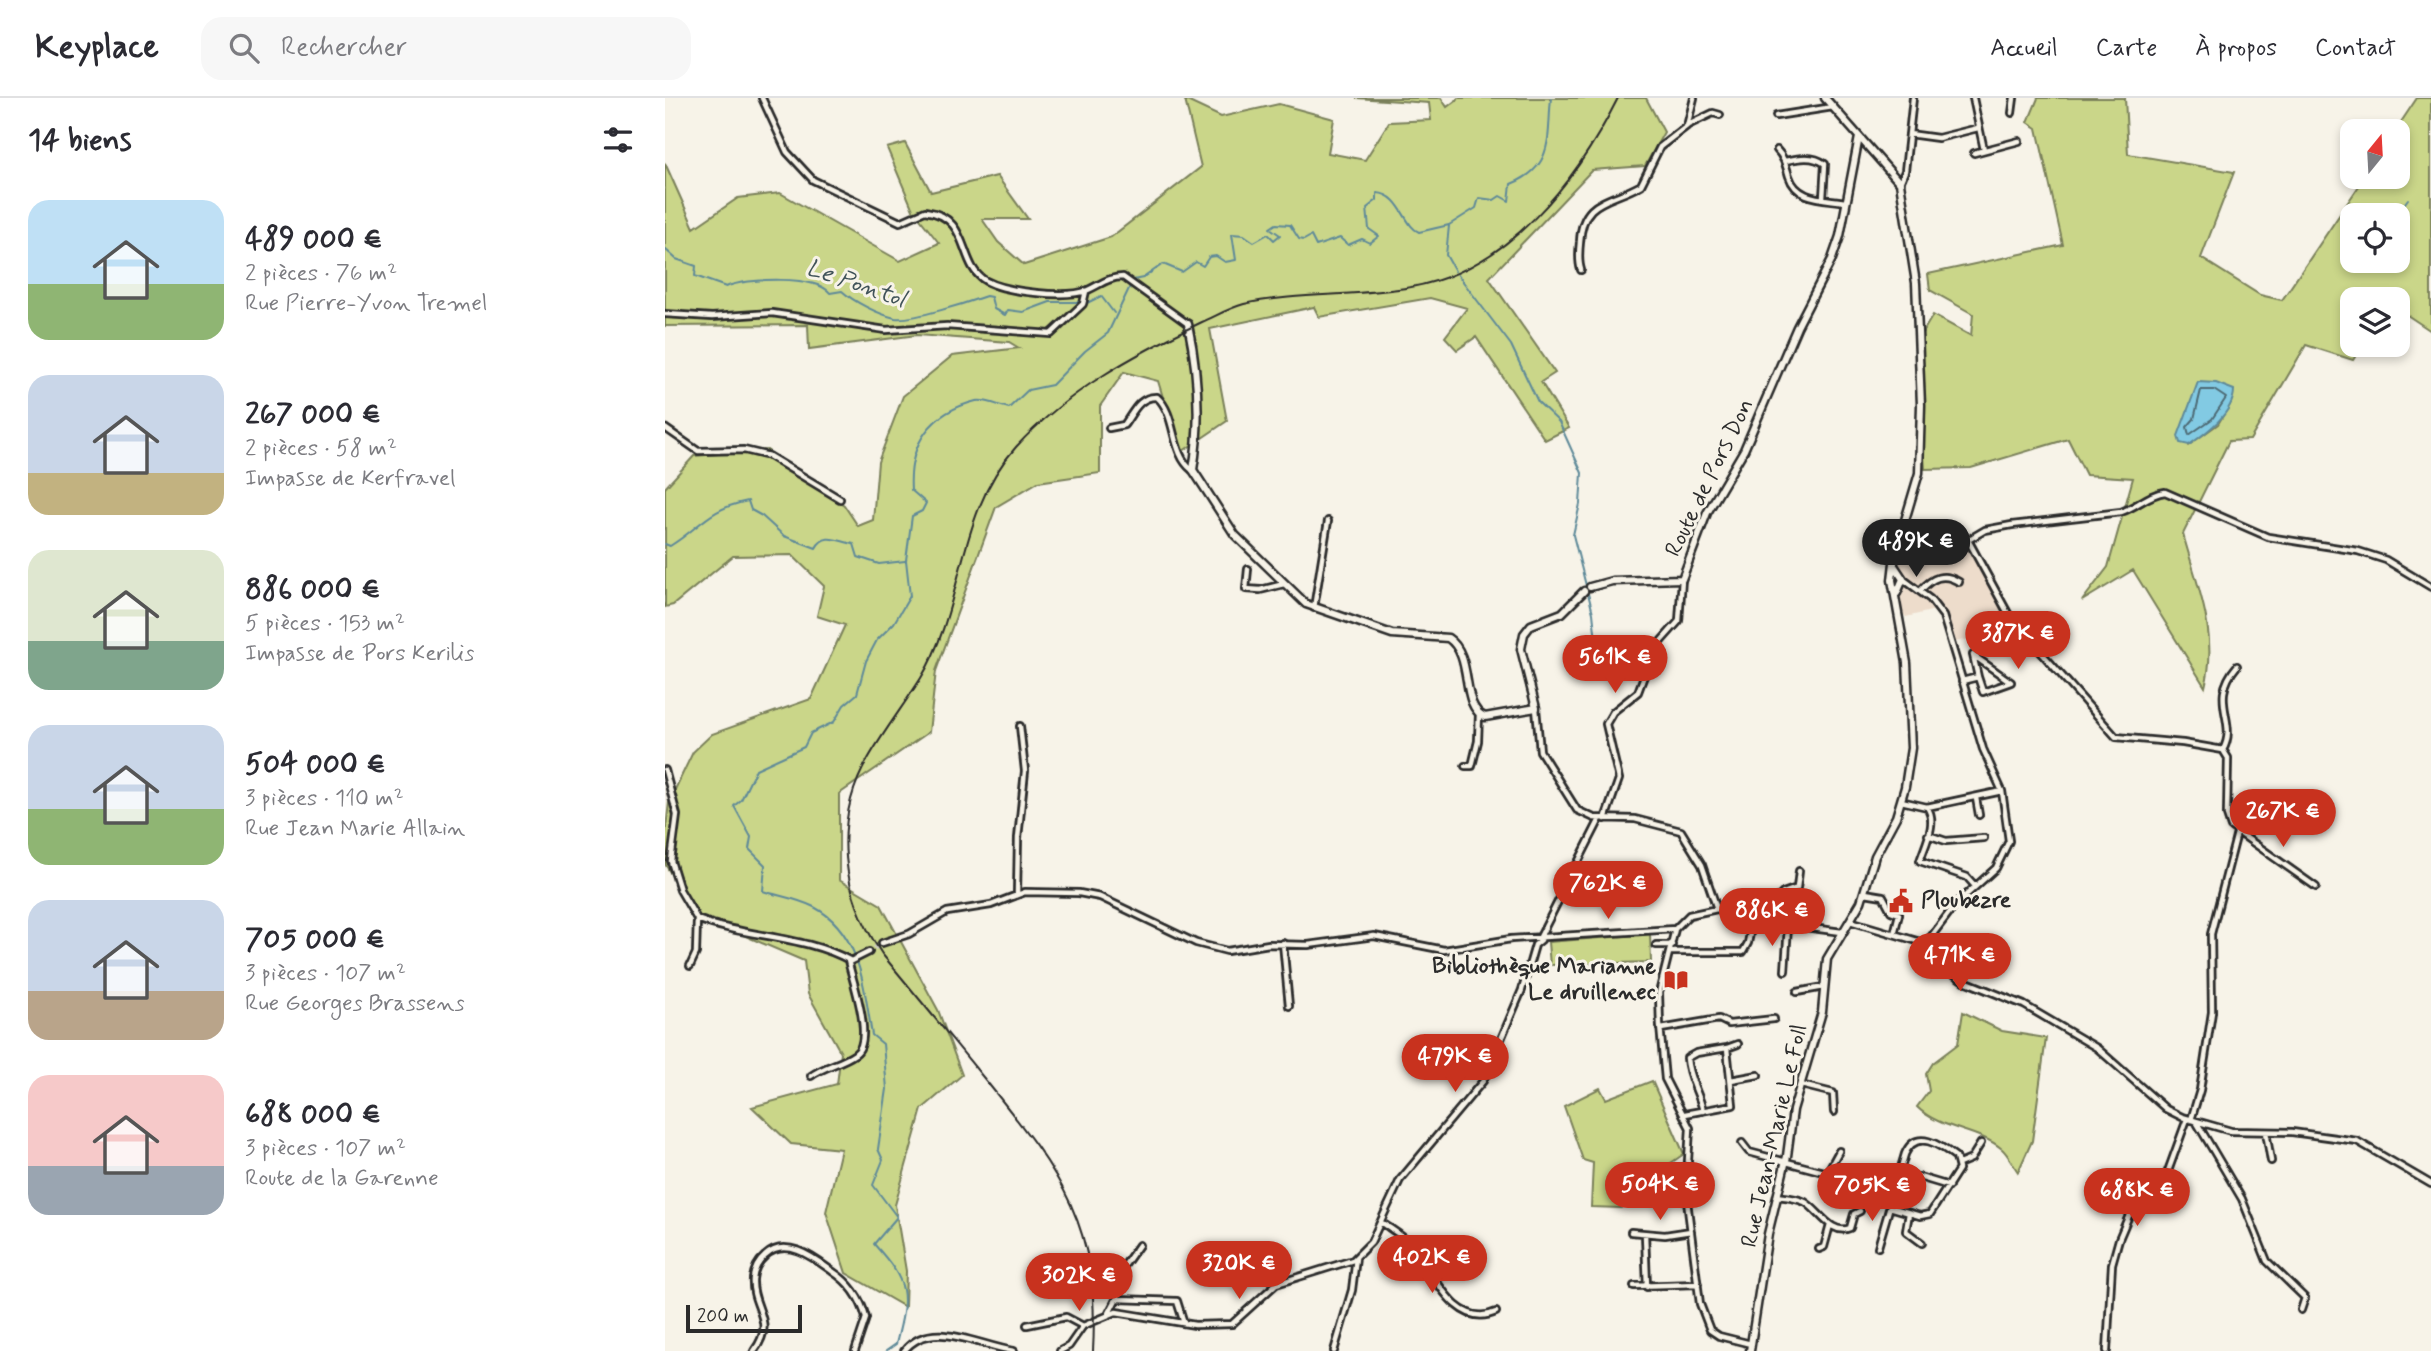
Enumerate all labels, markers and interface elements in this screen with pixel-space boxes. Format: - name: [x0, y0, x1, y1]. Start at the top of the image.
- search box: [201, 17, 691, 80]
- text: Keyplace: [35, 26, 159, 70]
- icon: search: [225, 29, 263, 67]
- text: Rechercher: [281, 31, 407, 65]
- text: Accueil: [1990, 33, 2058, 64]
- text: Carte: [2096, 33, 2157, 64]
- text: À propos: [2195, 33, 2277, 64]
- text: Contact: [2315, 33, 2396, 64]
- north arrow: [2340, 119, 2410, 189]
- map controls: [2340, 119, 2410, 357]
- text: 14 biens: [28, 121, 132, 160]
- icon: filters: [599, 121, 637, 159]
- button: locate: [2340, 203, 2410, 273]
- text: 489 000 €: [245, 220, 383, 259]
- icon: home: [84, 228, 168, 312]
- water label: Le Pontol: [802, 253, 912, 316]
- text: 2 pièces · 76 m²: [245, 259, 397, 289]
- button: layers: [2340, 287, 2410, 357]
- text: Rue Pierre-Yvon Tremel: [245, 289, 488, 319]
- street label: Route de Pors Don: [1659, 394, 1761, 562]
- text: 267 000 €: [245, 395, 381, 434]
- icon: home: [84, 403, 168, 487]
- text: 2 pièces · 58 m²: [245, 434, 397, 464]
- text: Impasse de Kerfravel: [245, 464, 456, 494]
- pin: 489K €: [1859, 519, 1973, 579]
- text: 489K €: [1878, 527, 1954, 557]
- text: 886 000 €: [245, 570, 380, 609]
- icon: home: [84, 578, 168, 662]
- text: 5 pièces · 153 m²: [245, 609, 405, 639]
- pin: 387K €: [1961, 612, 2075, 671]
- text: 387K €: [1981, 619, 2055, 649]
- pin: 561K €: [1558, 636, 1672, 695]
- text: Impasse de Pors Kerilis: [245, 639, 474, 669]
- text: 561K €: [1578, 643, 1652, 673]
- text: 504 000 €: [245, 745, 386, 784]
- icon: home: [84, 753, 168, 837]
- text: 3 pièces · 110 m²: [245, 784, 404, 814]
- pin: 267K €: [2226, 790, 2340, 849]
- text: 267K €: [2246, 797, 2320, 827]
- text: Rue Jean Marie Allain: [245, 814, 465, 844]
- pin: 762K €: [1551, 862, 1665, 921]
- text: 762K €: [1569, 869, 1647, 899]
- place label: Ploubezre: [1921, 886, 2012, 916]
- public building icon: Ploubezre: [1887, 887, 1915, 915]
- pin: 886K €: [1715, 888, 1829, 948]
- text: 886K €: [1735, 896, 1809, 926]
- text: 705 000 €: [245, 920, 385, 959]
- icon: home: [84, 928, 168, 1012]
- pin: 471K €: [1903, 934, 2017, 993]
- text: 471K €: [1924, 941, 1996, 971]
- place label: Bibliothèque Marianne Le druillenec: [1432, 952, 1657, 1008]
- text: 3 pièces · 107 m²: [245, 959, 406, 989]
- library icon: Bibliothèque Marianne Le druillenec: [1662, 966, 1690, 994]
- text: Rue Georges Brassens: [245, 989, 465, 1019]
- street label: Rue Jean-Marie Le Foll: [1735, 1022, 1815, 1250]
- pin: 479K €: [1398, 1034, 1512, 1094]
- text: 479K €: [1418, 1042, 1492, 1072]
- text: 688 000 €: [245, 1095, 381, 1134]
- icon: home: [84, 1103, 168, 1187]
- text: 3 pièces · 107 m²: [245, 1134, 406, 1164]
- pin: 504K €: [1603, 1162, 1717, 1222]
- text: Route de la Garenne: [245, 1164, 439, 1194]
- pin: 705K €: [1815, 1164, 1929, 1223]
- pin: 688K €: [2080, 1168, 2194, 1228]
- text: 504K €: [1621, 1170, 1699, 1200]
- text: 705K €: [1833, 1171, 1911, 1201]
- text: 688K €: [2100, 1176, 2174, 1206]
- pin: 402K €: [1375, 1236, 1489, 1295]
- pin: 320K €: [1182, 1242, 1296, 1301]
- text: 402K €: [1393, 1243, 1471, 1273]
- text: 320K €: [1202, 1249, 1276, 1279]
- pin: 302K €: [1022, 1254, 1136, 1313]
- text: 302K €: [1042, 1261, 1116, 1291]
- scale bar: [686, 1302, 801, 1334]
- text: 200 m: [697, 1304, 749, 1329]

